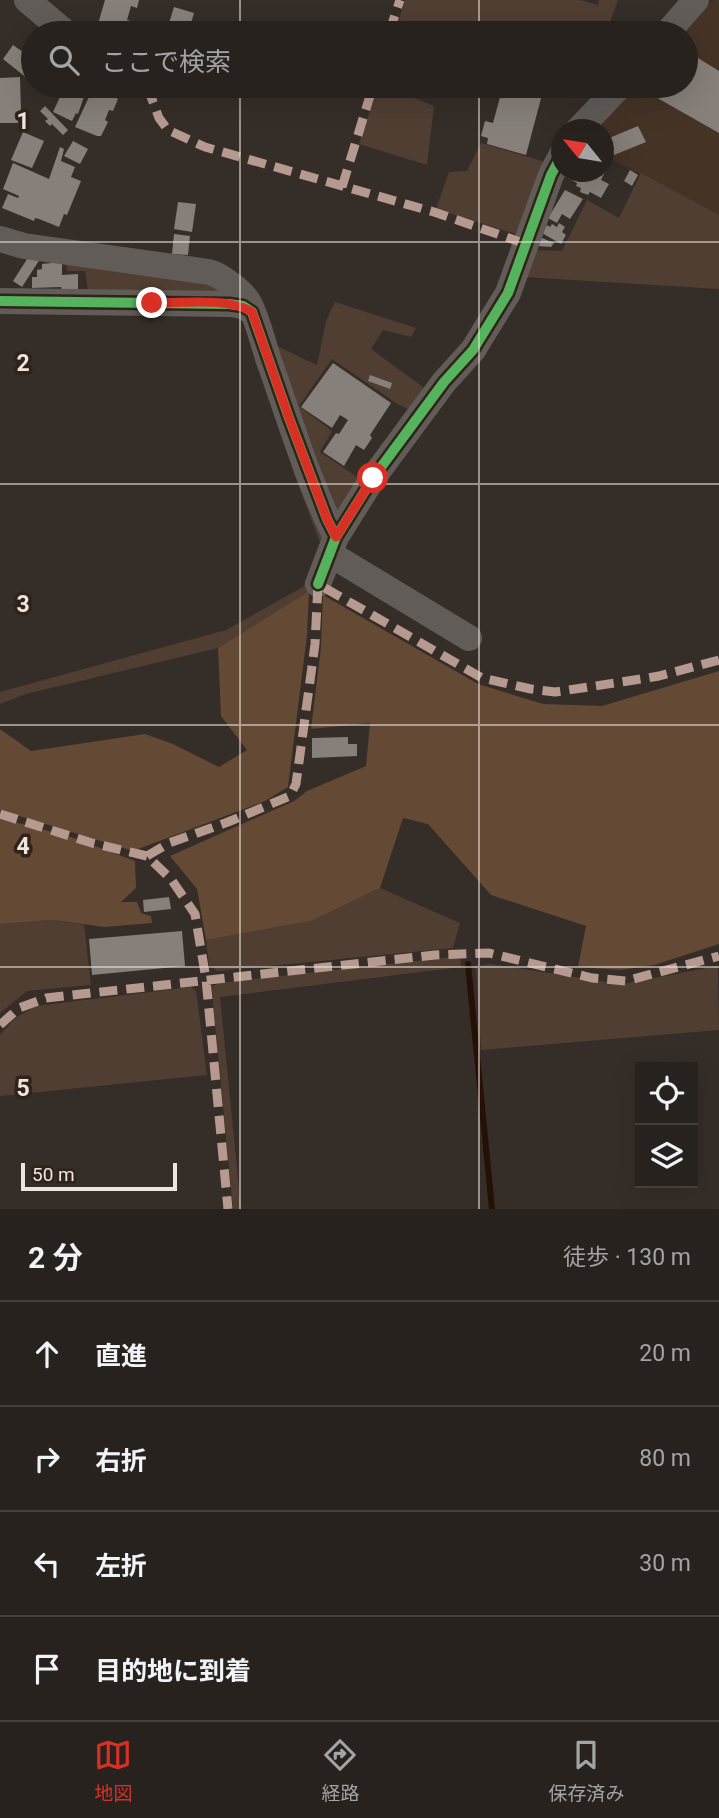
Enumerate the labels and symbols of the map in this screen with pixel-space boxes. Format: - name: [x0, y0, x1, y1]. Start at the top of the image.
- text: 1: [16, 108, 30, 135]
- north arrow: [551, 119, 614, 182]
- route end: [136, 287, 167, 318]
- text: 2: [16, 350, 30, 377]
- route start: [357, 462, 388, 493]
- text: 3: [16, 591, 30, 618]
- text: 4: [16, 833, 30, 860]
- text: 5: [16, 1075, 30, 1102]
- scale bar: [21, 1160, 177, 1192]

